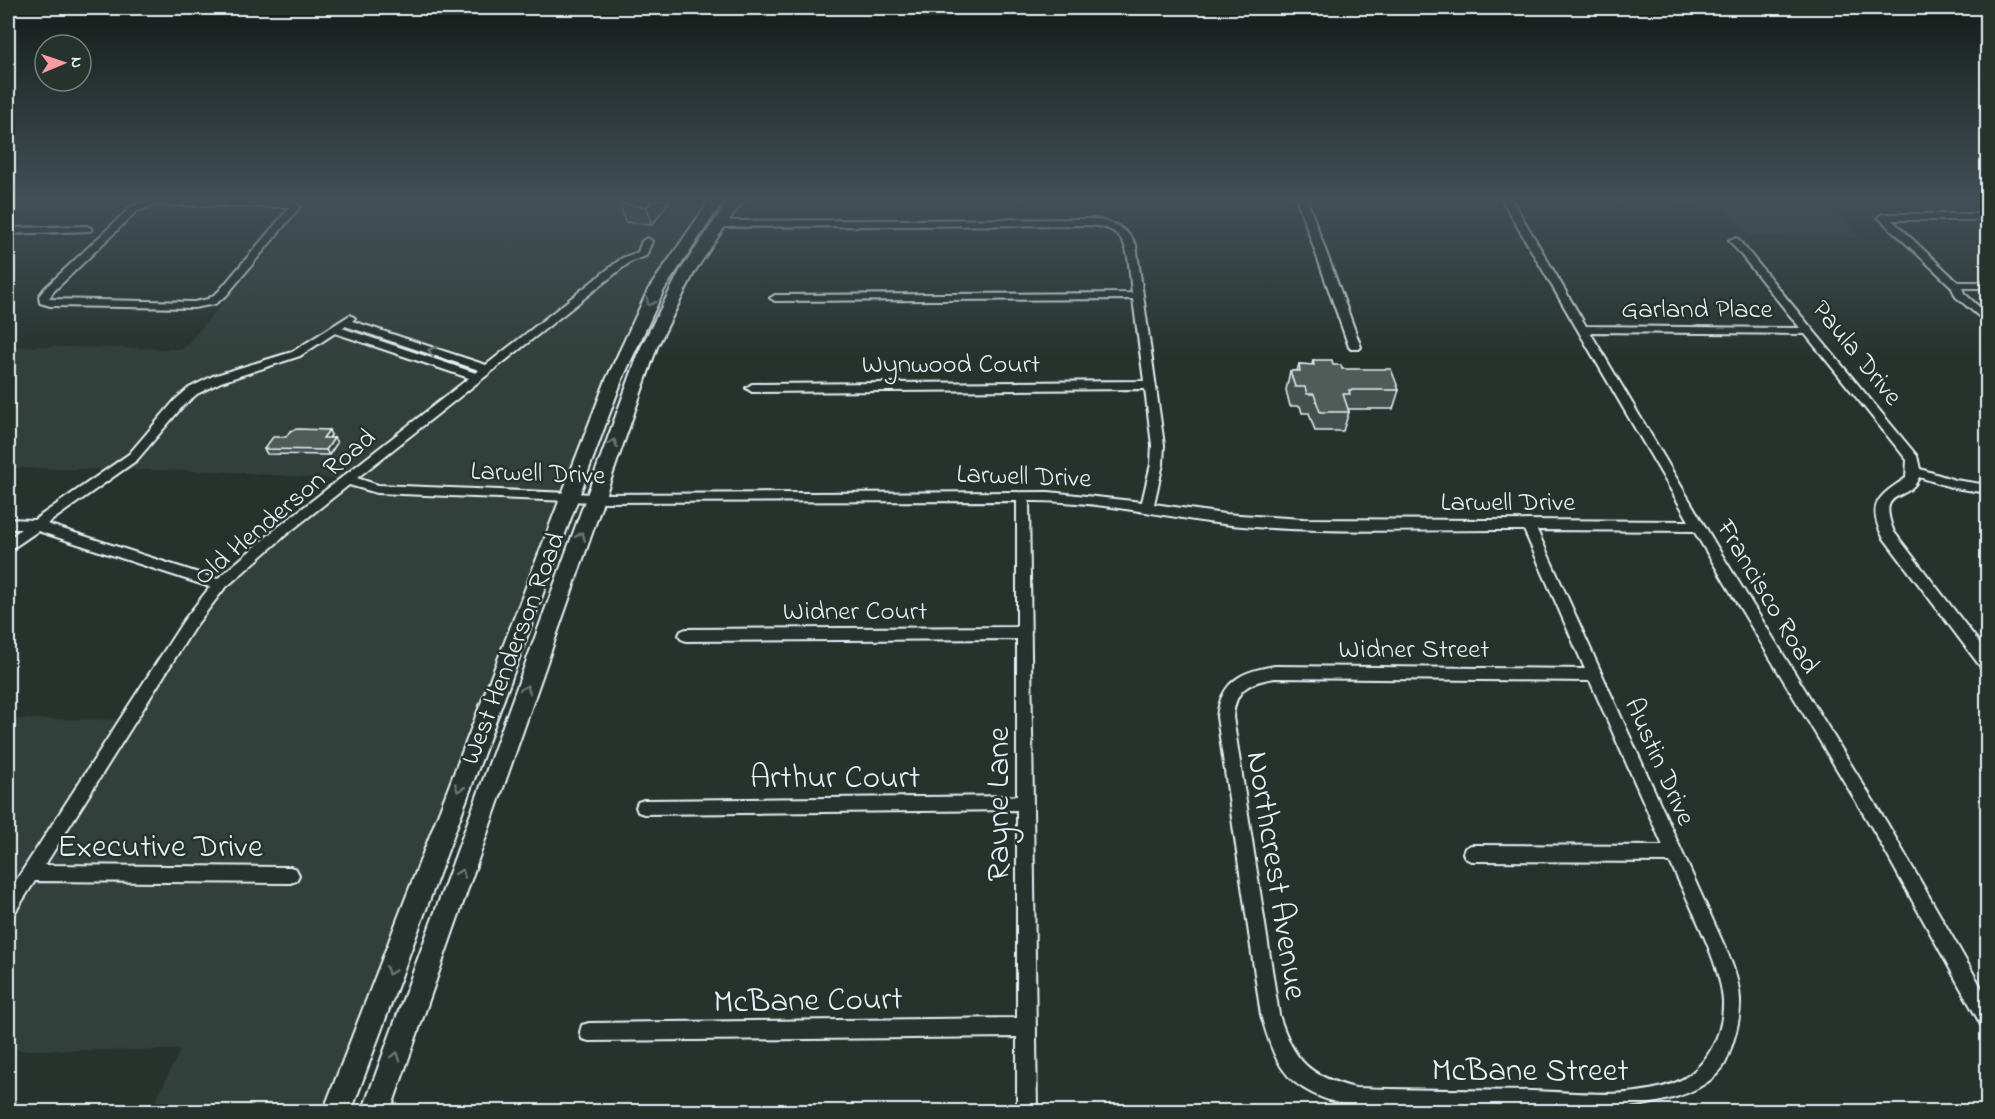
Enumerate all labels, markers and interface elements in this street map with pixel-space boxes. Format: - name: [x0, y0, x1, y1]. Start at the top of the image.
- north arrow: [33, 33, 93, 93]
- text: N: [64, 57, 88, 69]
- street label: Garland Place: [1621, 291, 1774, 330]
- street label: Paula Drive: [1801, 292, 1911, 416]
- one-way arrow: [646, 295, 657, 306]
- one-way arrow: [427, 346, 438, 358]
- street label: Wynwood Court: [862, 346, 1040, 385]
- street label: Old Henderson Road: [186, 420, 385, 596]
- one-way arrow: [606, 438, 619, 449]
- street label: Larwell Drive: [470, 453, 607, 496]
- street label: Larwell Drive: [956, 456, 1093, 499]
- street label: Larwell Drive: [1441, 484, 1576, 523]
- street label: Francisco Road: [1705, 512, 1828, 682]
- street label: West Henderson Road: [452, 527, 577, 771]
- one-way arrow: [573, 531, 586, 542]
- street label: Widner Court: [783, 593, 927, 632]
- street label: Widner Street: [1339, 631, 1489, 670]
- one-way arrow: [519, 684, 532, 695]
- street label: Austin Drive: [1613, 692, 1705, 833]
- street label: Rayne Lane: [976, 726, 1024, 881]
- street label: Northcrest Avenue: [1232, 748, 1318, 1003]
- street label: Arthur Court: [750, 755, 920, 803]
- one-way arrow: [454, 782, 466, 793]
- street label: Executive Drive: [57, 824, 263, 872]
- one-way arrow: [454, 868, 467, 879]
- one-way arrow: [385, 965, 397, 976]
- street label: McBane Court: [713, 976, 903, 1028]
- street label: McBane Street: [1431, 1048, 1629, 1096]
- one-way arrow: [388, 1051, 401, 1062]

